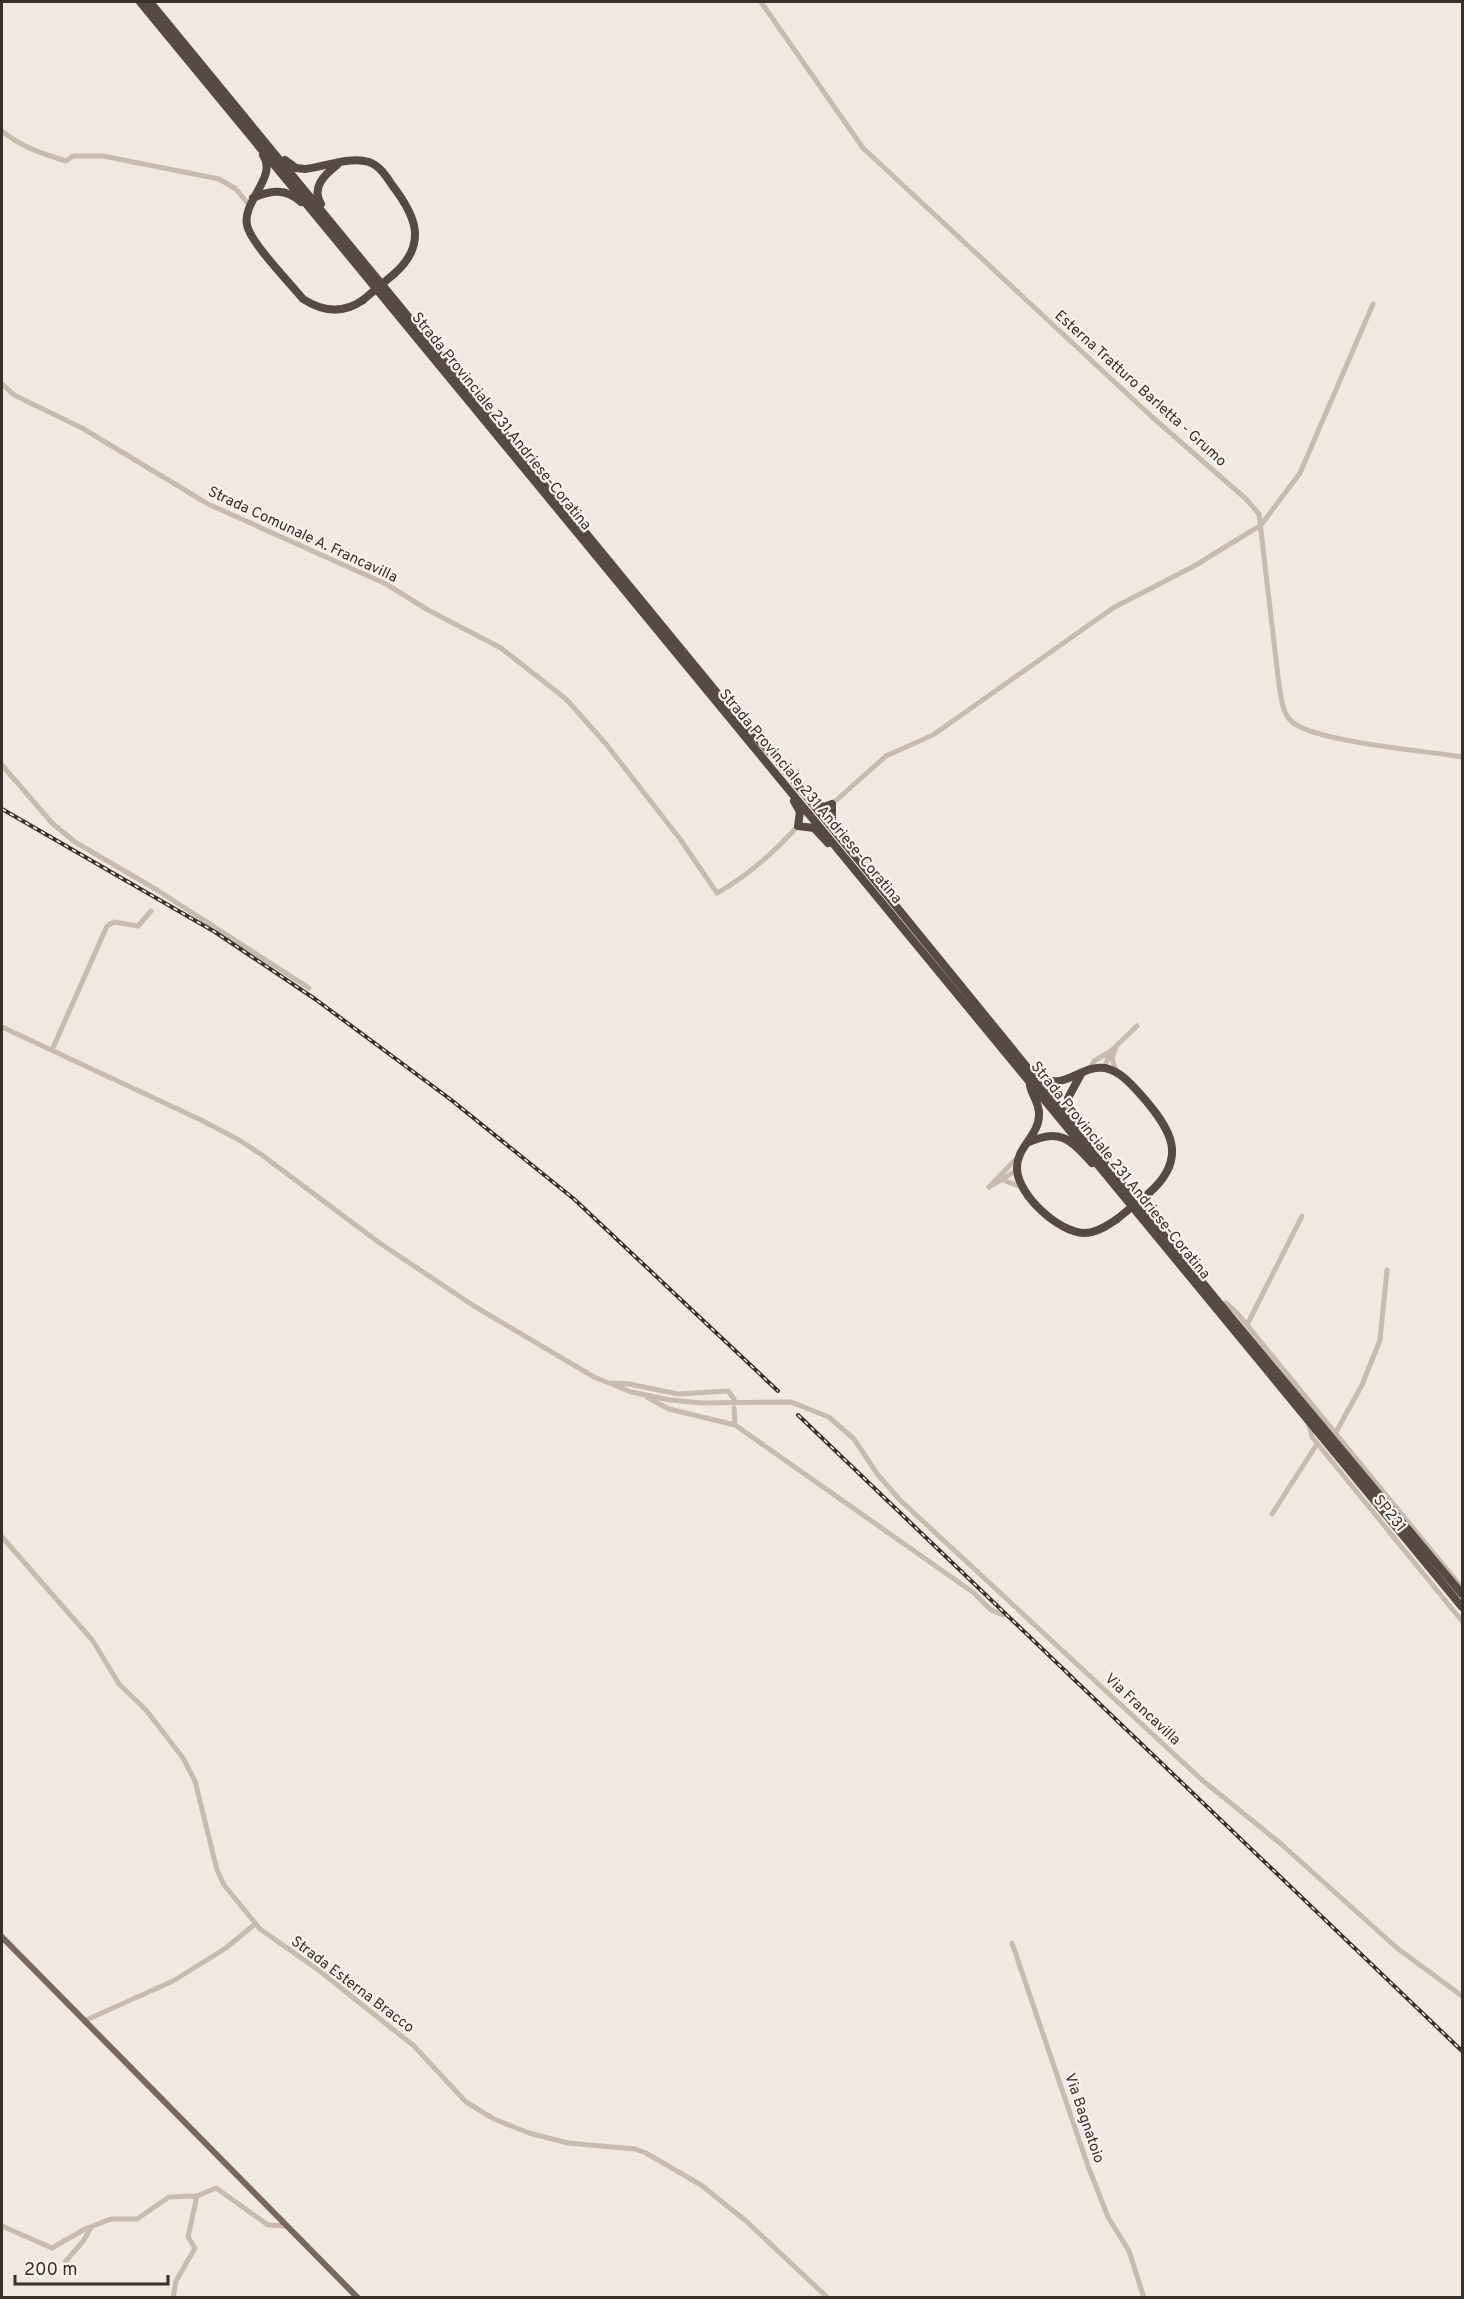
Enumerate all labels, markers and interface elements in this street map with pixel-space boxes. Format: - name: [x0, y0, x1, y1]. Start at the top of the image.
- street label: Esterna Tratturo Barletta - Grumo: [1050, 307, 1230, 471]
- street label: Strada Provinciale 231 Andriese-Coratina: [407, 309, 595, 535]
- street label: Strada Comunale A. Francavilla: [204, 483, 400, 588]
- street label: Strada Provinciale 231 Andriese-Coratina: [714, 686, 905, 908]
- street label: Strada Provinciale 231 Andriese-Coratina: [1026, 1058, 1214, 1284]
- street label: SP231: [1368, 1492, 1409, 1536]
- street label: Via Francavilla: [1100, 1670, 1184, 1750]
- street label: Strada Esterna Bracco: [287, 1933, 418, 2038]
- street label: Via Bagnatoio: [1059, 2071, 1108, 2166]
- scale bar: [15, 2248, 168, 2286]
- text: 200 m: [24, 2259, 77, 2282]

